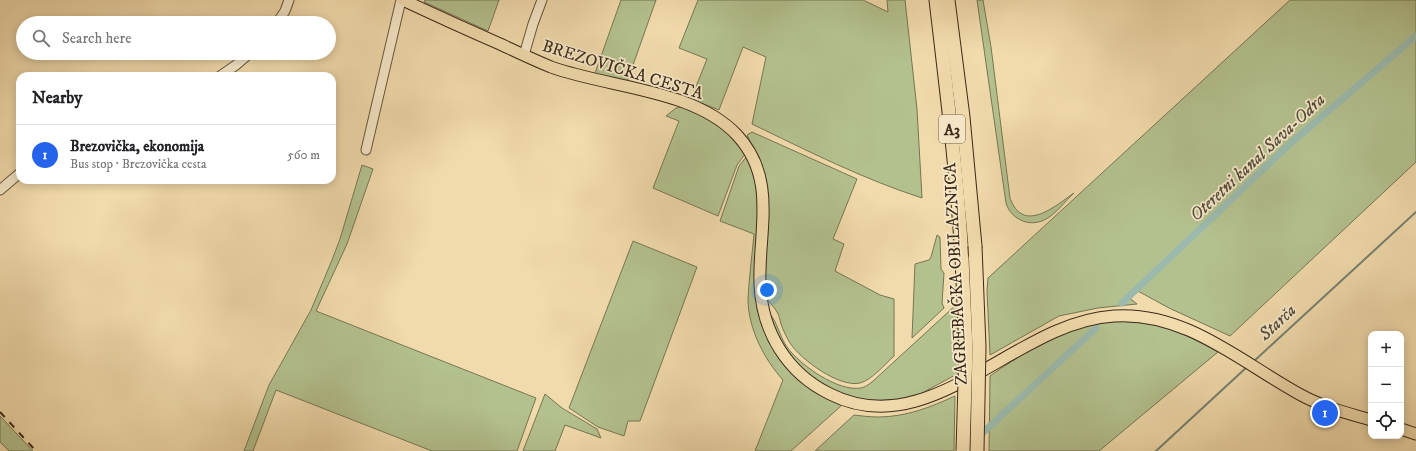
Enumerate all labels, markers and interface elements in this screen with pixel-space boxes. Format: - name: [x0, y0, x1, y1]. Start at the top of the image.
- search box: [16, 16, 336, 60]
- icon: search: [30, 27, 52, 49]
- text: Search here: [62, 29, 131, 48]
- street label: BREZOVIČKA CESTA: [539, 34, 707, 105]
- text: Nearby: [32, 87, 82, 109]
- water label: Oteretni kanal Sava-Odra: [1185, 89, 1330, 226]
- road number: A3: [939, 115, 965, 143]
- text: Brezovička, ekonomija: [70, 137, 204, 156]
- text: 1: [43, 147, 47, 163]
- text: 560 m: [287, 147, 320, 163]
- text: Bus stop · Brezovička cesta: [70, 156, 206, 172]
- street label: ZAGREBAČKA OBILAZNICA: [938, 162, 973, 386]
- your location: [757, 280, 777, 300]
- water label: Starča: [1254, 300, 1301, 346]
- map controls: [1368, 331, 1404, 439]
- button: +: [1368, 331, 1404, 367]
- button: −: [1368, 367, 1404, 403]
- pin: 1: [1312, 398, 1338, 428]
- button: locate: [1368, 403, 1404, 439]

